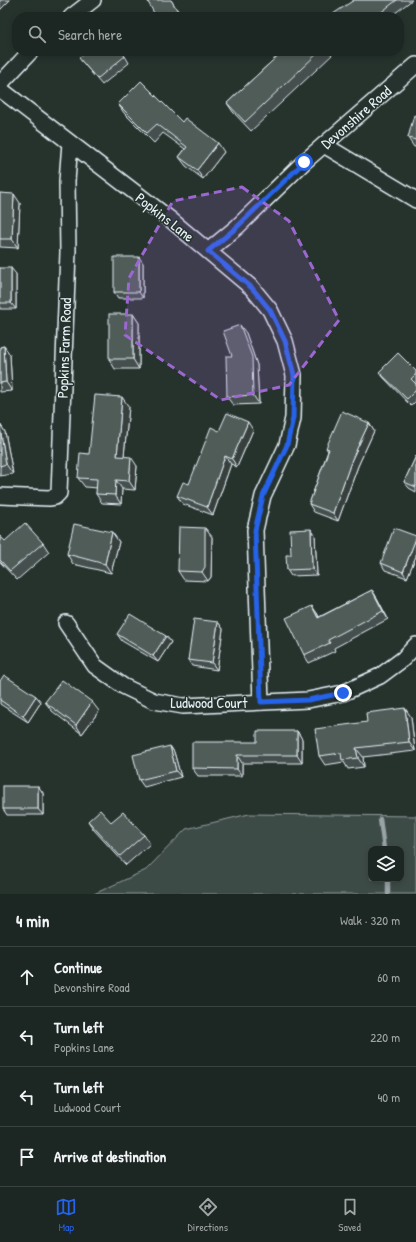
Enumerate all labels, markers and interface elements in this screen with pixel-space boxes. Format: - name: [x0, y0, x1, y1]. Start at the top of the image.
- search box: [12, 12, 404, 56]
- icon: search: [26, 23, 48, 45]
- text: Search here: [58, 24, 122, 45]
- street label: Devonshire Road: [316, 80, 396, 154]
- route start: [295, 153, 313, 171]
- street label: Popkins Lane: [131, 187, 199, 247]
- street label: Popkins Farm Road: [52, 297, 76, 399]
- route end: [334, 684, 352, 702]
- street label: Ludwood Court: [171, 692, 248, 713]
- map controls: [368, 846, 404, 882]
- button: layers: [368, 846, 404, 882]
- text: 4 min: [16, 909, 49, 932]
- text: Walk · 320 m: [340, 911, 400, 929]
- text: Continue: [54, 957, 102, 978]
- icon: ahead: [16, 966, 38, 988]
- text: 60 m: [377, 968, 400, 986]
- text: Devonshire Road: [54, 978, 130, 996]
- text: Turn left: [54, 1017, 104, 1038]
- icon: left: [16, 1026, 38, 1048]
- text: 220 m: [370, 1028, 400, 1046]
- text: Popkins Lane: [54, 1038, 114, 1056]
- text: Turn left: [54, 1077, 104, 1098]
- icon: left: [16, 1086, 38, 1108]
- text: 40 m: [377, 1088, 400, 1106]
- text: Ludwood Court: [54, 1098, 121, 1116]
- icon: arrive: [16, 1146, 38, 1168]
- text: Arrive at destination: [54, 1146, 166, 1167]
- tab: Map: [55, 1196, 77, 1234]
- tab: Directions: [188, 1196, 228, 1234]
- tab: Saved: [338, 1196, 361, 1234]

